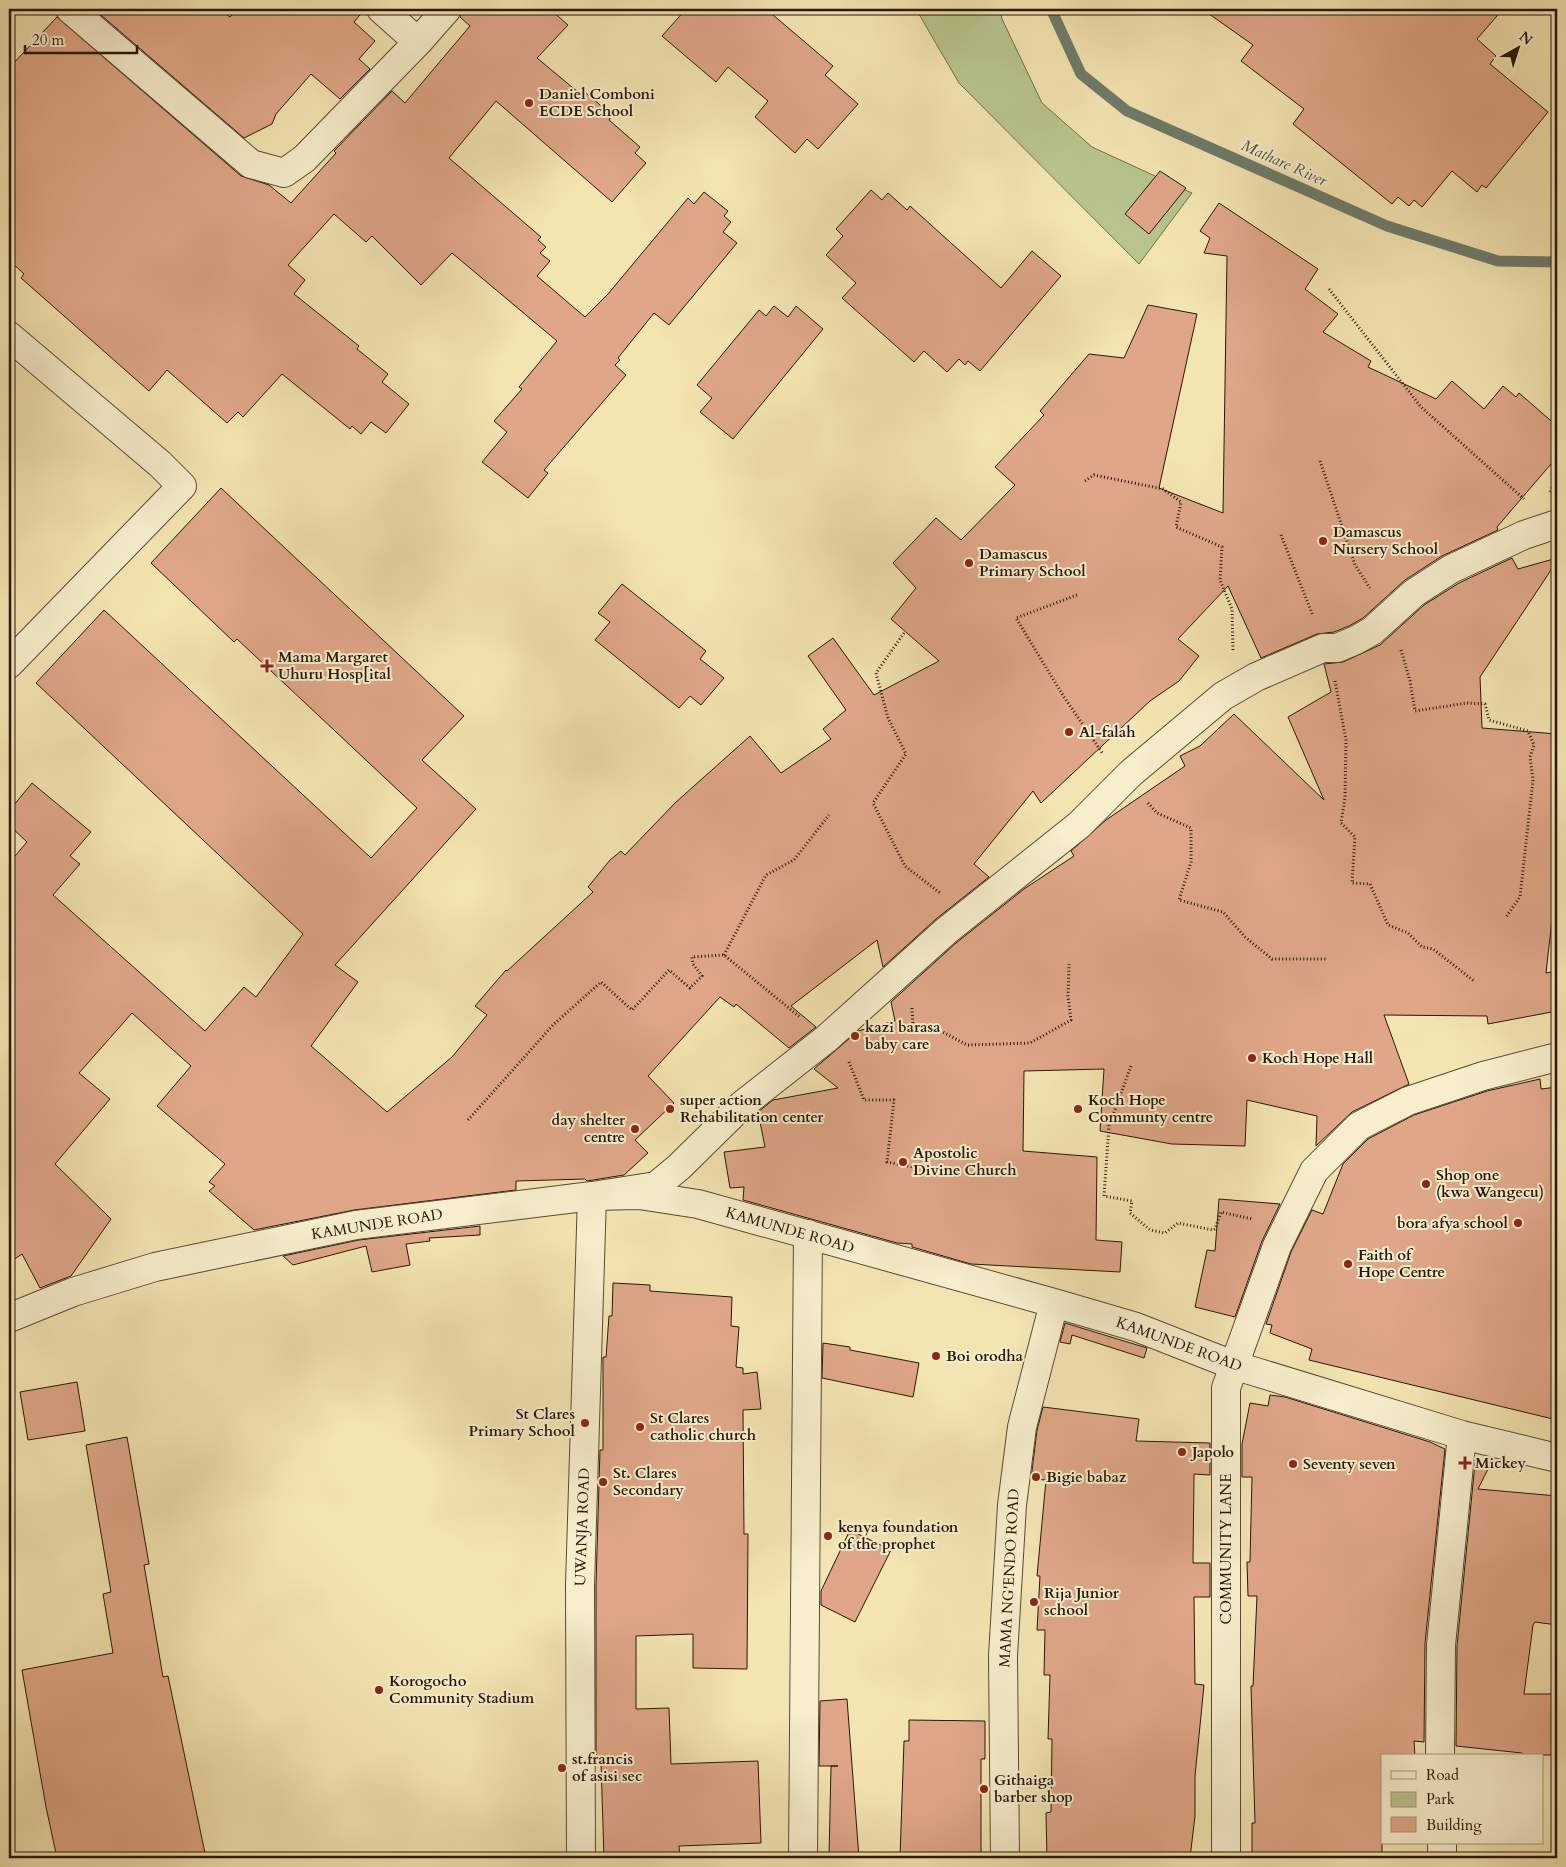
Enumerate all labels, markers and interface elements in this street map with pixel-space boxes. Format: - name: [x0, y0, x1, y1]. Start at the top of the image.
- scale bar: [25, 22, 138, 54]
- north arrow: [1494, 22, 1544, 72]
- text: N: [1515, 27, 1537, 49]
- text: 20 m: [32, 30, 64, 50]
- place label: Daniel Comboni ECDE School: [539, 84, 655, 121]
- marker: Daniel Comboni ECDE School: [523, 97, 535, 109]
- water label: Mathare River: [1238, 134, 1331, 192]
- place label: Damascus Nursery School: [1333, 522, 1439, 559]
- marker: Damascus Nursery School: [1317, 535, 1329, 547]
- place label: Damascus Primary School: [979, 544, 1086, 581]
- marker: Damascus Primary School: [963, 557, 975, 569]
- place label: Mama Margaret Uhuru Hosp[ital: [278, 647, 392, 684]
- marker: Mama Margaret Uhuru Hosp[ital: [260, 659, 274, 673]
- place label: Al-falah: [1079, 722, 1136, 742]
- marker: Al-falah: [1063, 726, 1075, 738]
- place label: kazi barasa baby care: [865, 1017, 941, 1054]
- marker: kazi barasa baby care: [849, 1030, 861, 1042]
- place label: Koch Hope Hall: [1262, 1048, 1374, 1068]
- marker: Koch Hope Hall: [1246, 1052, 1258, 1064]
- place label: super action Rehabilitation center: [680, 1090, 824, 1127]
- place label: Koch Hope Communty centre: [1088, 1090, 1213, 1127]
- marker: super action Rehabilitation center: [664, 1103, 676, 1115]
- marker: Koch Hope Communty centre: [1072, 1103, 1084, 1115]
- place label: day shelter centre: [552, 1110, 626, 1147]
- marker: day shelter centre: [629, 1123, 641, 1135]
- place label: Apostolic Divine Church: [913, 1143, 1017, 1180]
- marker: Apostolic Divine Church: [897, 1156, 909, 1168]
- place label: Shop one (kwa Wangecu): [1436, 1165, 1544, 1202]
- marker: Shop one (kwa Wangecu): [1420, 1178, 1432, 1190]
- street label: KAMUNDE ROAD: [723, 1202, 857, 1258]
- street label: KAMUNDE ROAD: [310, 1204, 444, 1244]
- place label: bora afya school: [1397, 1213, 1509, 1233]
- marker: bora afya school: [1512, 1217, 1524, 1229]
- place label: Faith of Hope Centre: [1358, 1245, 1445, 1282]
- marker: Faith of Hope Centre: [1342, 1258, 1354, 1270]
- street label: KAMUNDE ROAD: [1113, 1312, 1245, 1376]
- place label: Boi orodha: [946, 1346, 1024, 1366]
- marker: Boi orodha: [930, 1350, 942, 1362]
- place label: St Clares Primary School: [468, 1404, 576, 1441]
- place label: St Clares catholic church: [650, 1408, 757, 1445]
- marker: St Clares Primary School: [579, 1417, 591, 1429]
- marker: St Clares catholic church: [634, 1421, 646, 1433]
- place label: Japolo: [1190, 1442, 1234, 1462]
- marker: Japolo: [1176, 1446, 1188, 1458]
- place label: Mickey: [1475, 1453, 1526, 1473]
- place label: Seventy seven: [1303, 1454, 1396, 1474]
- marker: Mickey: [1459, 1457, 1471, 1469]
- marker: Seventy seven: [1287, 1458, 1299, 1470]
- place label: St. Clares Secondary: [613, 1463, 684, 1500]
- place label: Bigie babaz: [1046, 1467, 1127, 1487]
- street label: UWANJA ROAD: [570, 1468, 594, 1586]
- marker: Bigie babaz: [1030, 1471, 1042, 1483]
- street label: COMMUNITY LANE: [1216, 1474, 1236, 1624]
- marker: St. Clares Secondary: [597, 1476, 609, 1488]
- street label: MAMA NG'ENDO ROAD: [994, 1488, 1024, 1668]
- place label: kenya foundation of the prophet: [838, 1517, 959, 1554]
- marker: kenya foundation of the prophet: [822, 1530, 834, 1542]
- place label: Rija Junior school: [1044, 1583, 1120, 1620]
- marker: Rija Junior school: [1028, 1596, 1040, 1608]
- place label: Korogocho Community Stadium: [389, 1671, 534, 1708]
- marker: Korogocho Community Stadium: [373, 1684, 385, 1696]
- place label: st.francis of asisi sec: [572, 1749, 642, 1786]
- legend: [1381, 1754, 1544, 1844]
- marker: st.francis of asisi sec: [556, 1762, 568, 1774]
- text: Road: [1426, 1765, 1459, 1785]
- place label: Githaiga barber shop: [994, 1770, 1073, 1807]
- marker: Githaiga barber shop: [978, 1783, 990, 1795]
- text: Park: [1426, 1789, 1455, 1809]
- text: Building: [1426, 1815, 1482, 1835]

